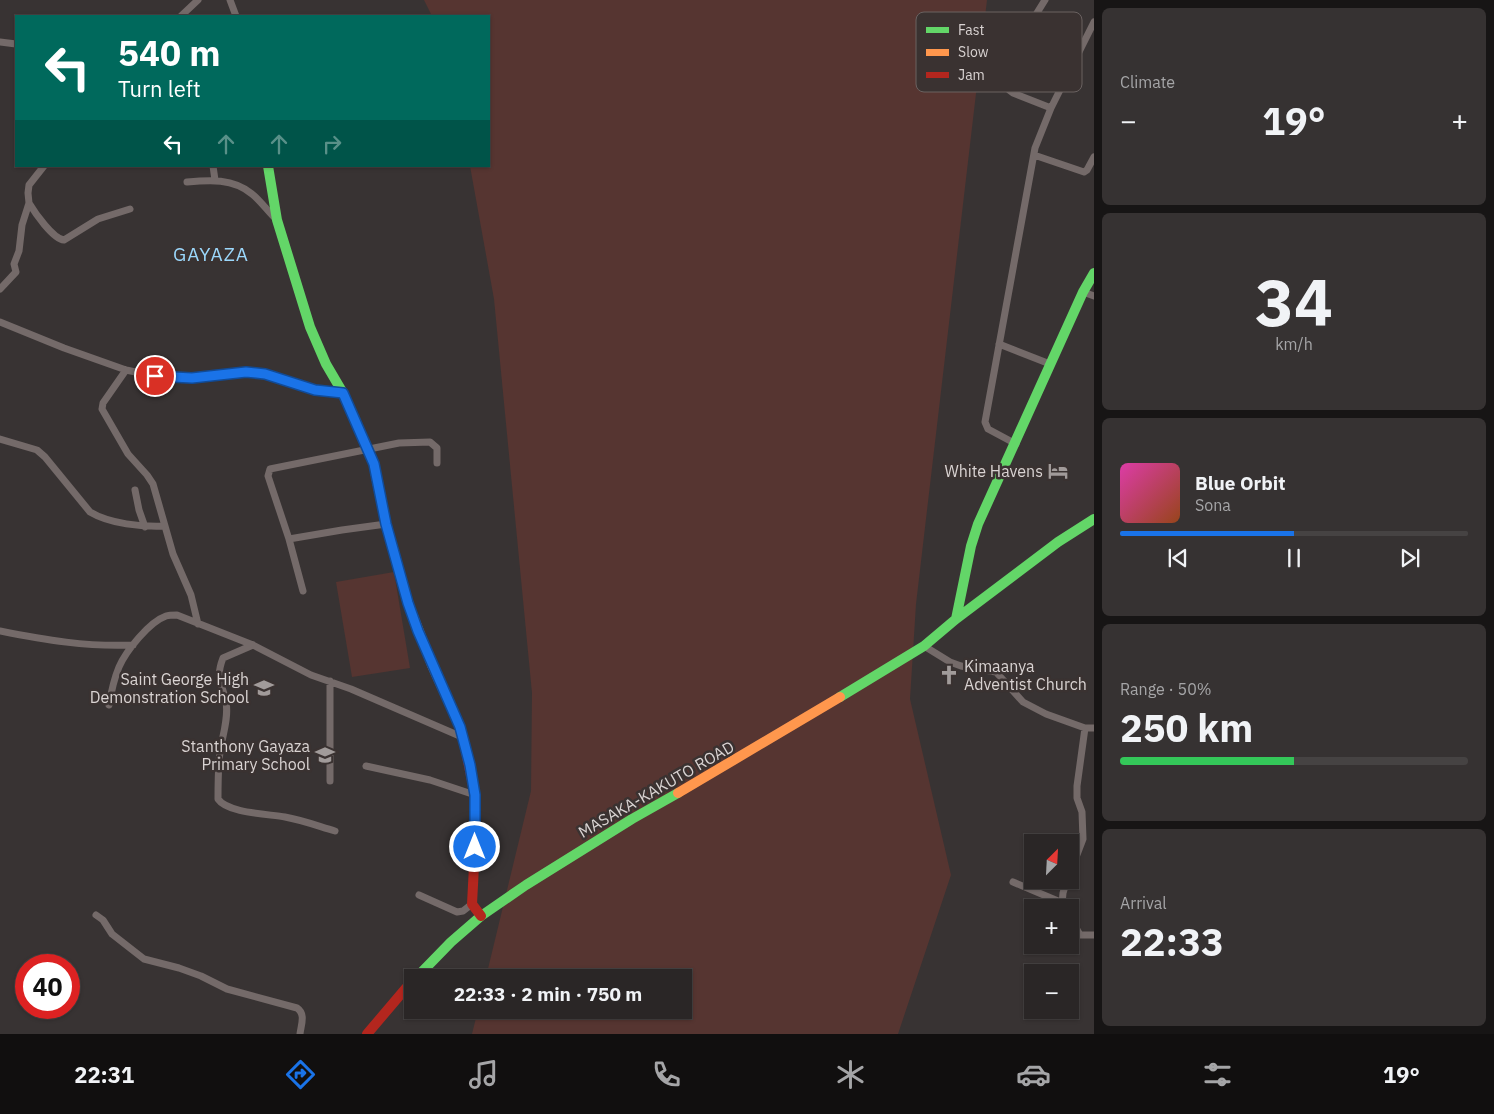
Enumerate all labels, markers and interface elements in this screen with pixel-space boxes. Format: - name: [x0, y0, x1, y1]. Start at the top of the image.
- legend: [916, 12, 1082, 92]
- text: Fast: [958, 21, 984, 39]
- text: 540 m: [118, 30, 221, 76]
- icon: left: [35, 35, 100, 100]
- text: Slow: [958, 43, 989, 61]
- text: Jam: [958, 66, 985, 84]
- text: Climate: [1120, 72, 1175, 92]
- text: Turn left: [118, 74, 201, 103]
- text: 19°: [1262, 96, 1326, 145]
- text: −: [1120, 102, 1137, 139]
- text: +: [1451, 102, 1468, 139]
- icon: left: [159, 130, 187, 158]
- icon: ahead: [212, 130, 240, 158]
- icon: ahead: [265, 130, 293, 158]
- icon: right: [318, 130, 346, 158]
- district label: GAYAZA: [173, 242, 249, 266]
- text: 34: [1255, 259, 1333, 344]
- text: km/h: [1275, 334, 1313, 354]
- pin: [134, 355, 176, 397]
- icon: arrive: [141, 362, 169, 390]
- hotel icon: White Havens: [1047, 460, 1069, 482]
- place label: White Havens: [944, 461, 1043, 481]
- text: Blue Orbit: [1195, 471, 1285, 495]
- text: Sona: [1195, 495, 1231, 515]
- icon: previous: [1164, 544, 1192, 572]
- icon: pause: [1280, 544, 1308, 572]
- icon: next: [1396, 544, 1424, 572]
- place label: Kimaanya Adventist Church: [964, 656, 1087, 694]
- church icon: Kimaanya Adventist Church: [938, 664, 960, 686]
- place label: Saint George High Demonstration School: [90, 669, 249, 707]
- school or university icon: Saint George High Demonstration School: [253, 677, 275, 699]
- text: Range · 50%: [1120, 679, 1212, 699]
- text: 250 km: [1120, 703, 1253, 752]
- place label: Stanthony Gayaza Primary School: [181, 736, 310, 774]
- street label: MASAKA-KAKUTO ROAD: [574, 736, 738, 842]
- school or university icon: Stanthony Gayaza Primary School: [314, 744, 336, 766]
- position arrow: [448, 820, 500, 872]
- north arrow: [1024, 834, 1079, 889]
- map controls: [1024, 834, 1079, 1019]
- text: Arrival: [1120, 893, 1167, 913]
- button: +: [1024, 899, 1079, 954]
- text: 22:33: [1120, 917, 1224, 966]
- speed limit sign: 40: [15, 954, 80, 1019]
- button: −: [1024, 964, 1079, 1019]
- text: 22:33 · 2 min · 750 m: [454, 982, 642, 1006]
- icon: directions: [283, 1057, 318, 1092]
- icon: music: [466, 1057, 501, 1092]
- icon: phone: [649, 1057, 684, 1092]
- icon: climate: [833, 1057, 868, 1092]
- icon: car: [1016, 1057, 1051, 1092]
- icon: filters: [1200, 1057, 1235, 1092]
- text: 22:31: [74, 1060, 134, 1089]
- text: 19°: [1383, 1060, 1420, 1089]

